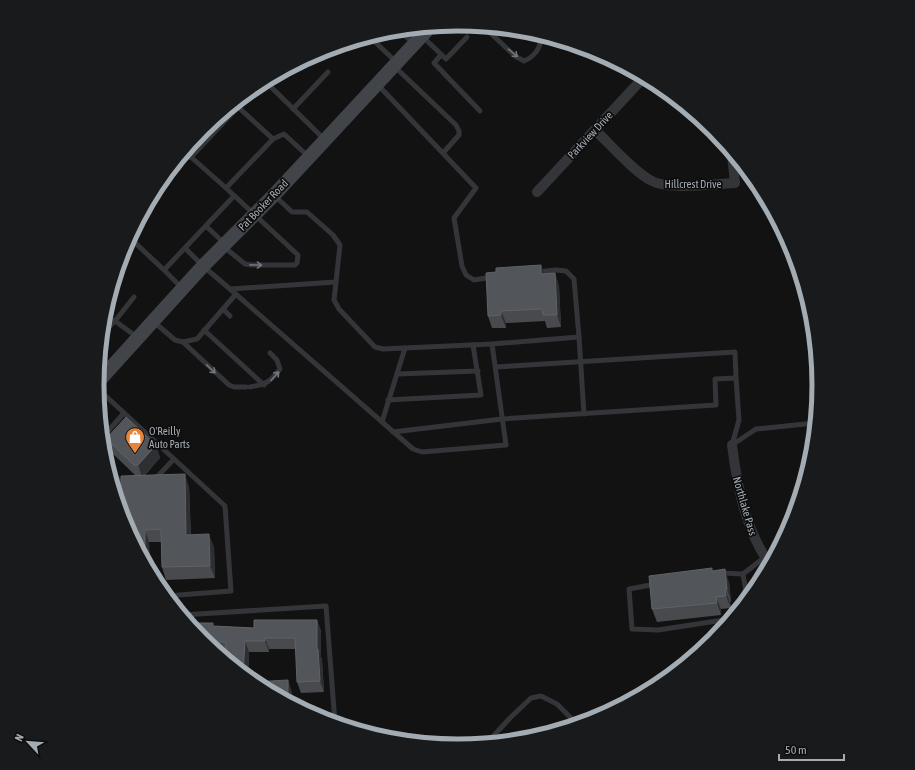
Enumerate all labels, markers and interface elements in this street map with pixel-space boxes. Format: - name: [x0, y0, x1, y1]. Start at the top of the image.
- one-way arrow: [507, 49, 518, 58]
- street label: Parkview Drive: [565, 109, 615, 161]
- street label: Pat Booker Road: [236, 177, 290, 233]
- street label: Hillcrest Drive: [665, 178, 721, 190]
- one-way arrow: [249, 261, 262, 269]
- one-way arrow: [206, 364, 216, 374]
- one-way arrow: [270, 370, 279, 381]
- place label: O'Reilly Auto Parts: [149, 425, 190, 450]
- shop icon: O'Reilly Auto Parts: [124, 426, 146, 454]
- street label: Northlake Pass: [731, 475, 759, 537]
- north arrow: [8, 722, 48, 762]
- text: N: [12, 732, 26, 743]
- scale bar: [779, 736, 844, 762]
- text: 50 m: [785, 743, 807, 757]

